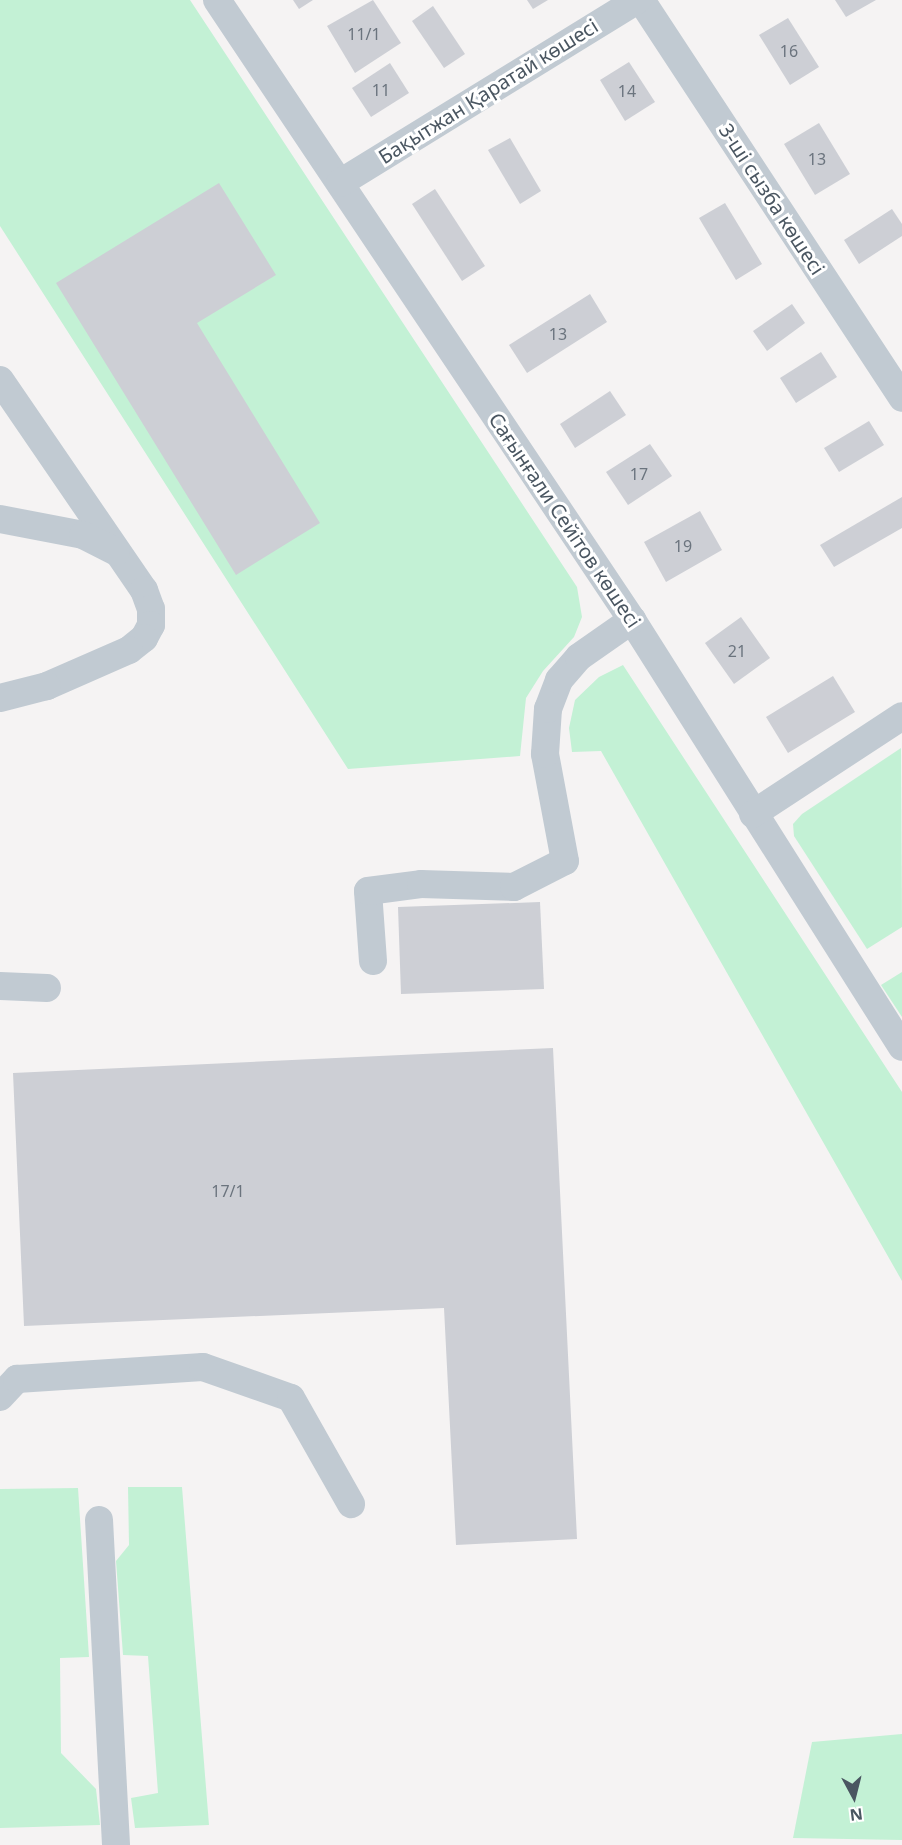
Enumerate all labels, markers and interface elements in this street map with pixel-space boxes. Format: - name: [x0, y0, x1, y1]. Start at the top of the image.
- street label: Бақытжан Қаратай көшесі: [374, 13, 602, 169]
- house number: 11/1: [347, 24, 381, 44]
- house number: 16: [780, 41, 798, 61]
- house number: 11: [372, 80, 390, 100]
- house number: 14: [618, 81, 636, 101]
- street label: 3-ші сызба көшесі: [714, 119, 830, 279]
- house number: 13: [808, 149, 826, 169]
- house number: 13: [549, 324, 567, 344]
- street label: Сағынғали Сейітов көшесі: [484, 408, 646, 632]
- house number: 17: [630, 464, 648, 484]
- house number: 19: [674, 536, 692, 556]
- house number: 21: [728, 641, 746, 661]
- house number: 17/1: [211, 1181, 245, 1201]
- north arrow: [824, 1767, 884, 1827]
- text: N: [848, 1803, 864, 1827]

